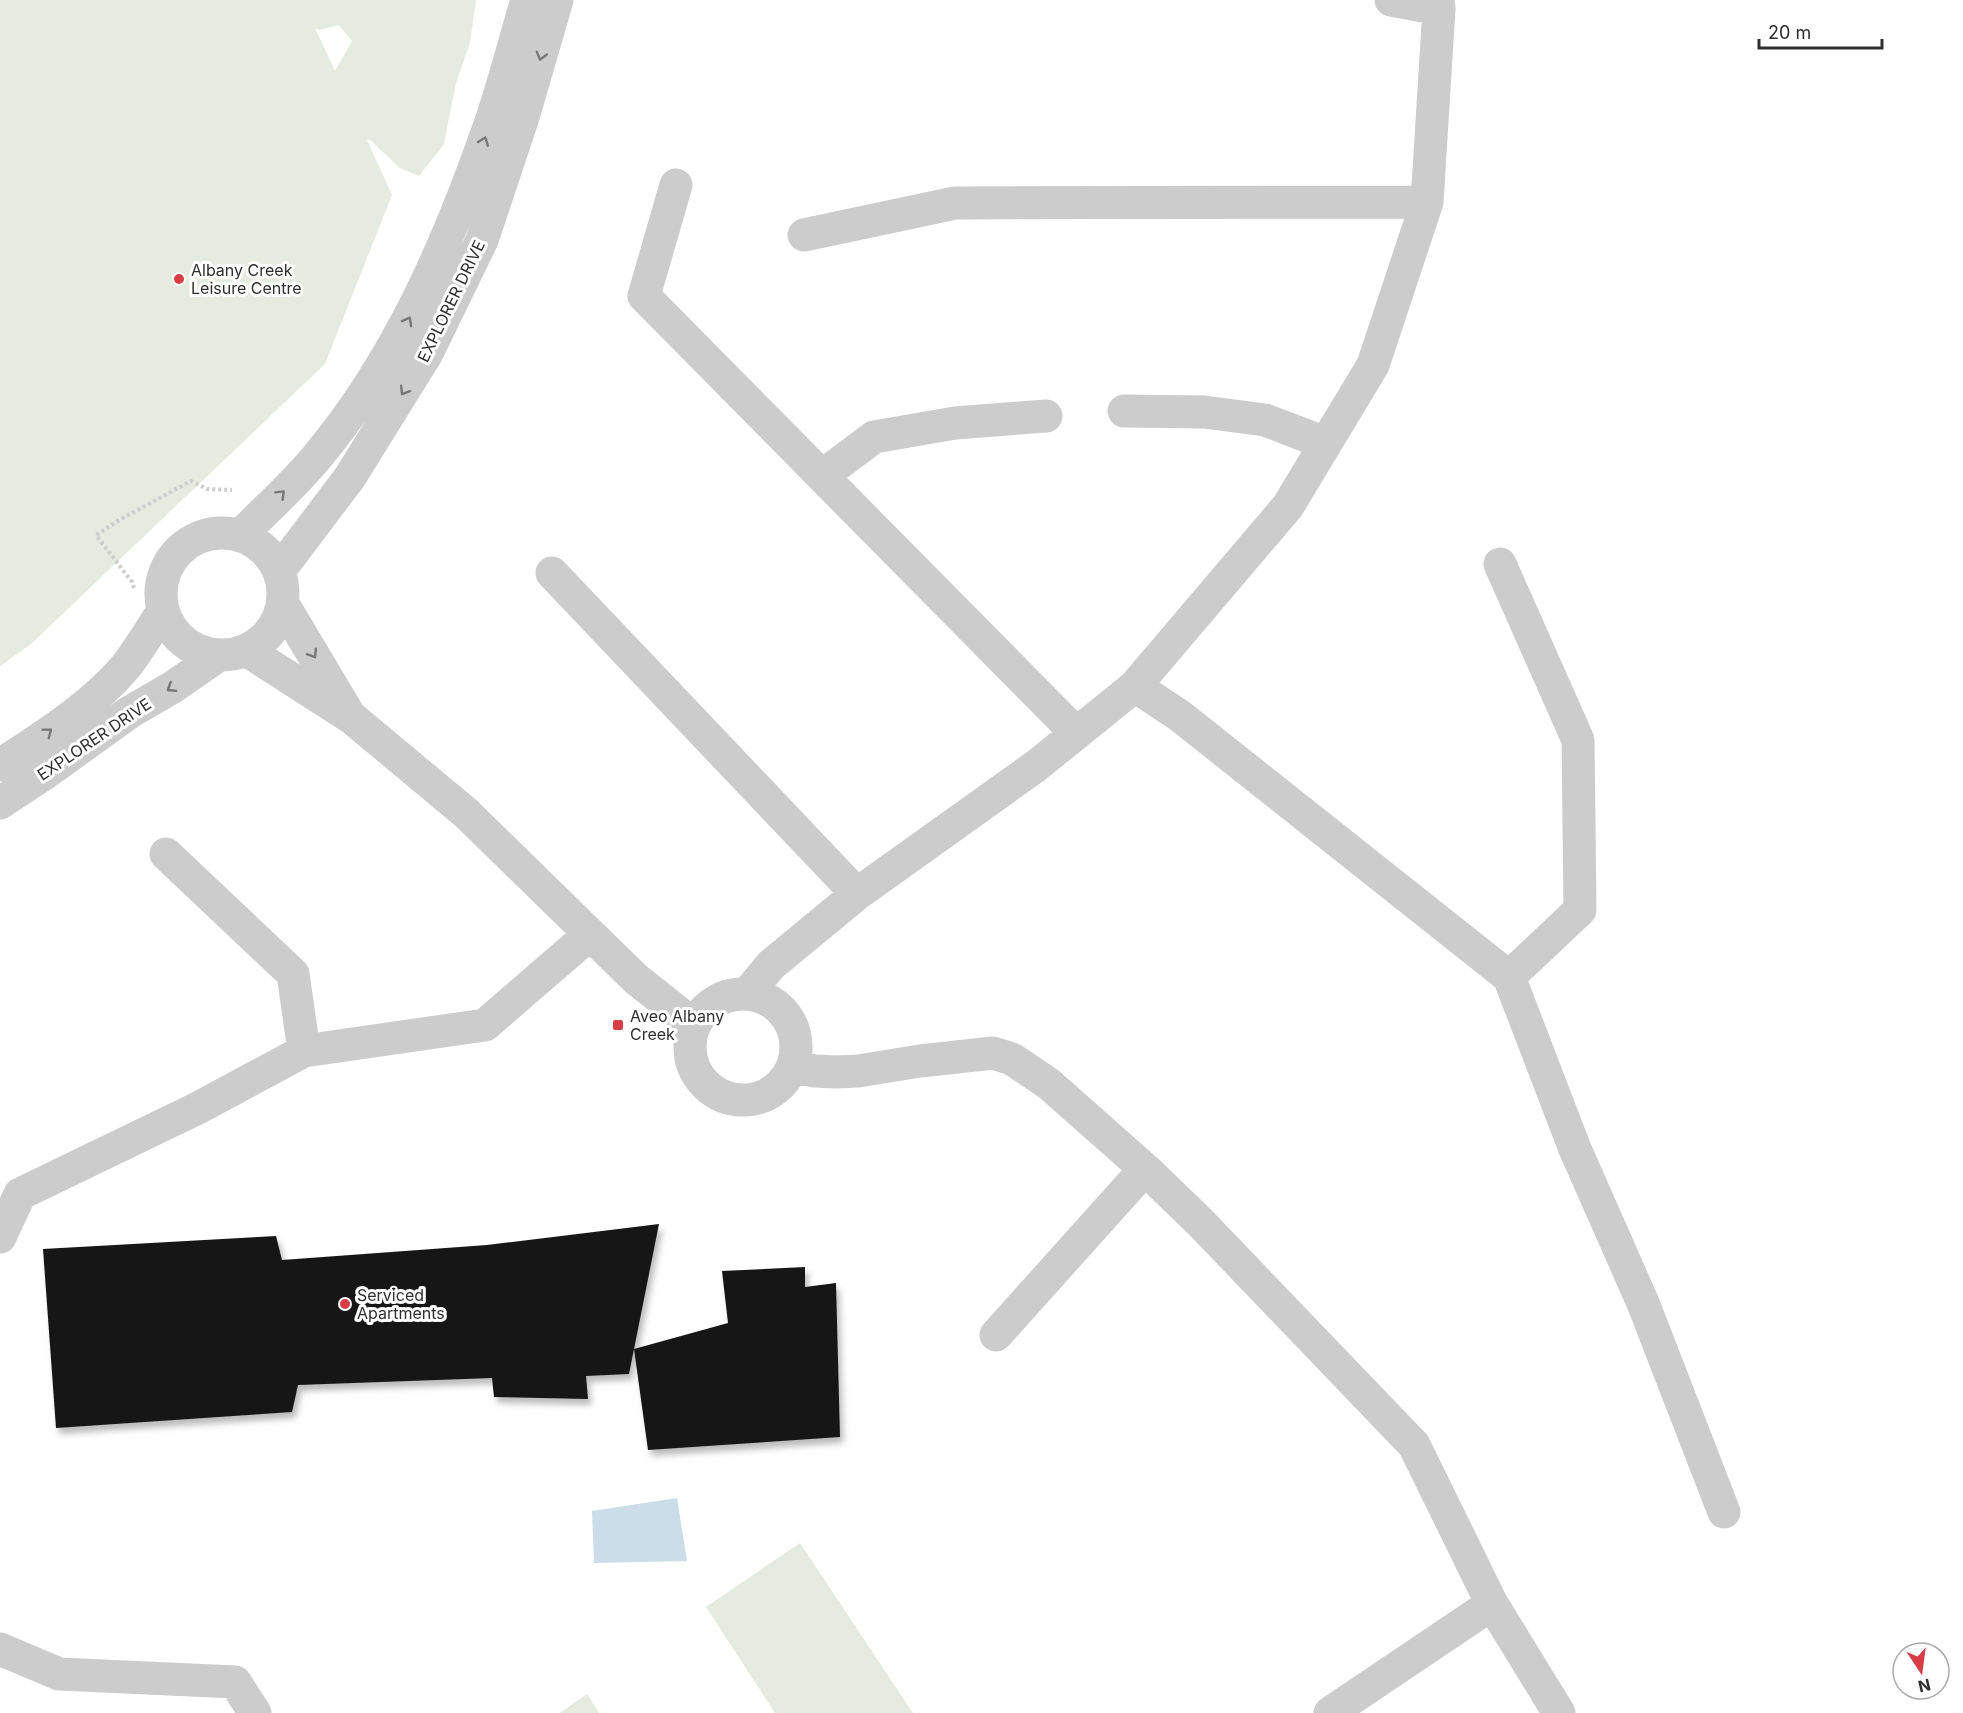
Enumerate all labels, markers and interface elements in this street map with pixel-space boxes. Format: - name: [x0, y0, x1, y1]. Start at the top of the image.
- scale bar: [1759, 12, 1882, 50]
- text: 20 m: [1768, 22, 1811, 43]
- one-way arrow: [536, 50, 548, 61]
- one-way arrow: [477, 136, 489, 147]
- street label: EXPLORER DRIVE: [413, 237, 489, 365]
- place label: Albany Creek Leisure Centre: [191, 260, 302, 298]
- marker: Albany Creek Leisure Centre: [172, 272, 186, 286]
- one-way arrow: [401, 316, 412, 327]
- one-way arrow: [399, 385, 411, 395]
- one-way arrow: [274, 491, 285, 501]
- one-way arrow: [306, 648, 317, 658]
- one-way arrow: [166, 681, 177, 692]
- street label: EXPLORER DRIVE: [33, 693, 155, 785]
- one-way arrow: [42, 729, 53, 740]
- place label: Aveo Albany Creek: [630, 1006, 724, 1044]
- marker: Aveo Albany Creek: [611, 1018, 625, 1032]
- place label: Serviced Apartments: [357, 1285, 445, 1323]
- marker: Serviced Apartments: [338, 1297, 352, 1311]
- north arrow: [1891, 1641, 1951, 1701]
- text: N: [1916, 1674, 1933, 1697]

